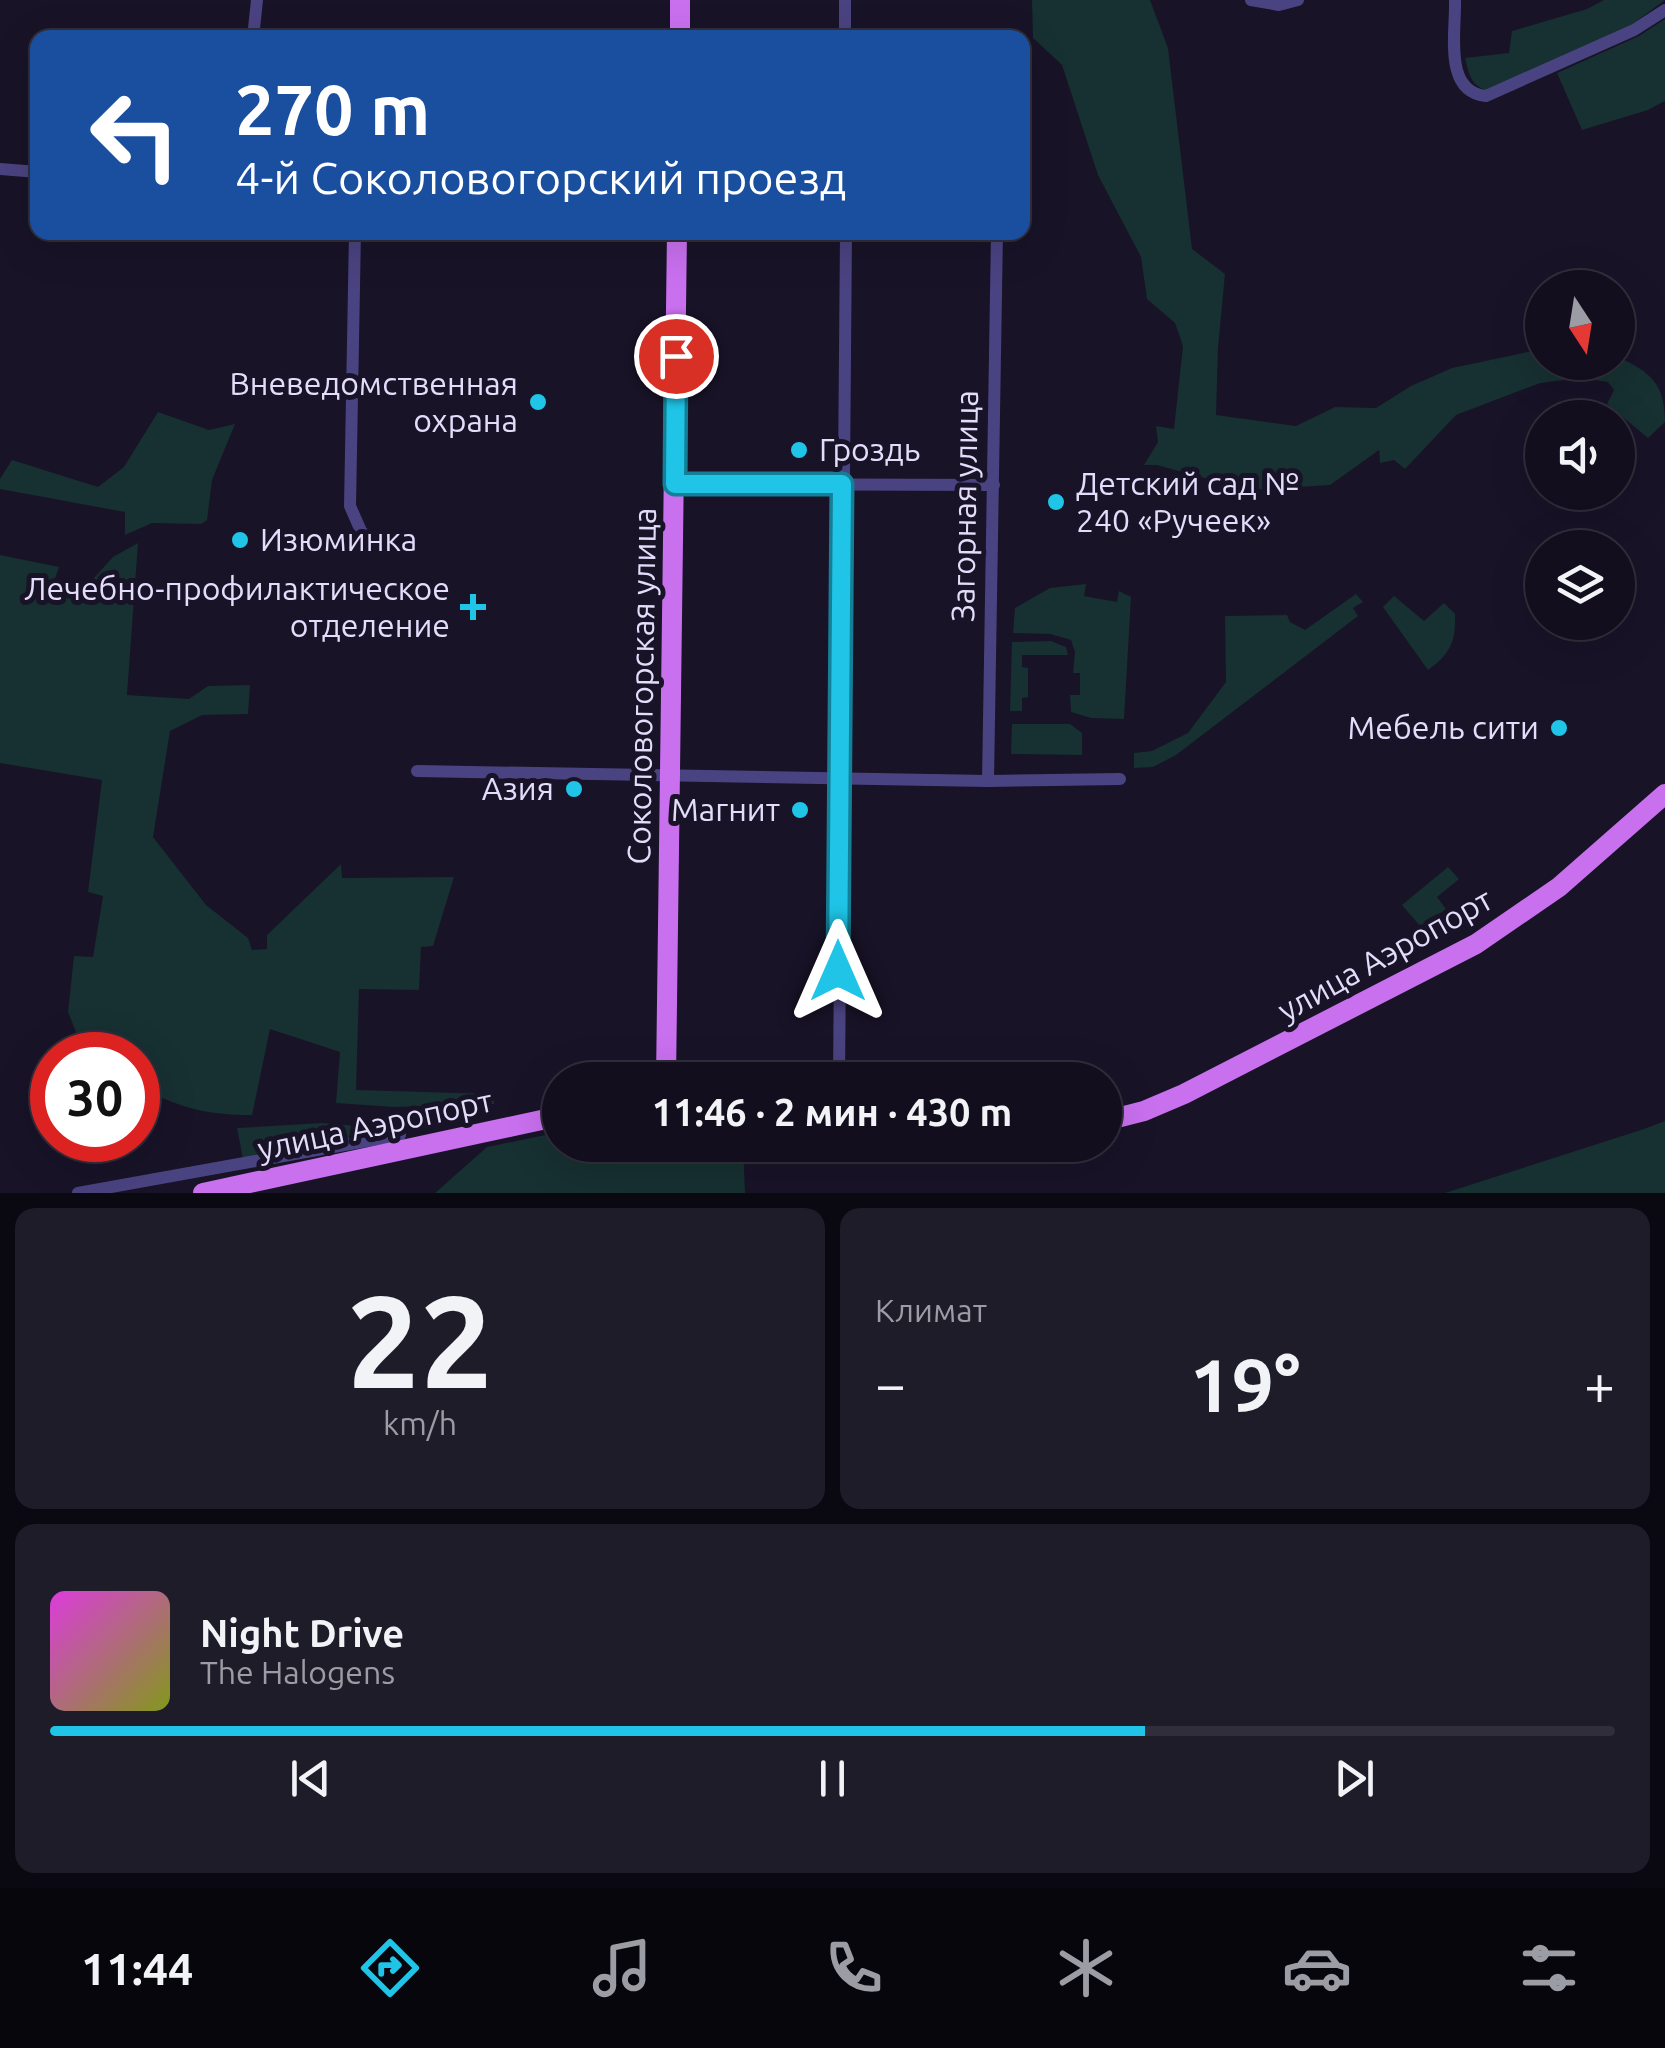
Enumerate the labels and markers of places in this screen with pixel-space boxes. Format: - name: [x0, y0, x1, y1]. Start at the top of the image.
- pin: [634, 314, 719, 399]
- place label: Вневедомственная охрана: [229, 365, 518, 438]
- marker: Вневедомственная охрана: [527, 391, 549, 413]
- place label: Гроздь: [819, 431, 920, 467]
- marker: Гроздь: [788, 439, 810, 461]
- place label: Детский сад № 240 «Ручеек»: [1076, 465, 1299, 538]
- marker: Детский сад № 240 «Ручеек»: [1045, 491, 1067, 513]
- place label: Изюминка: [260, 521, 417, 557]
- marker: Изюминка: [229, 529, 251, 551]
- place label: Лечебно-профилактическое отделение: [24, 570, 450, 643]
- marker: Лечебно-профилактическое отделение: [460, 594, 486, 620]
- place label: Мебель сити: [1348, 709, 1539, 745]
- marker: Мебель сити: [1548, 717, 1570, 739]
- place label: Азия: [482, 770, 554, 806]
- marker: Азия: [563, 778, 585, 800]
- place label: Магнит: [671, 791, 780, 827]
- marker: Магнит: [789, 799, 811, 821]

